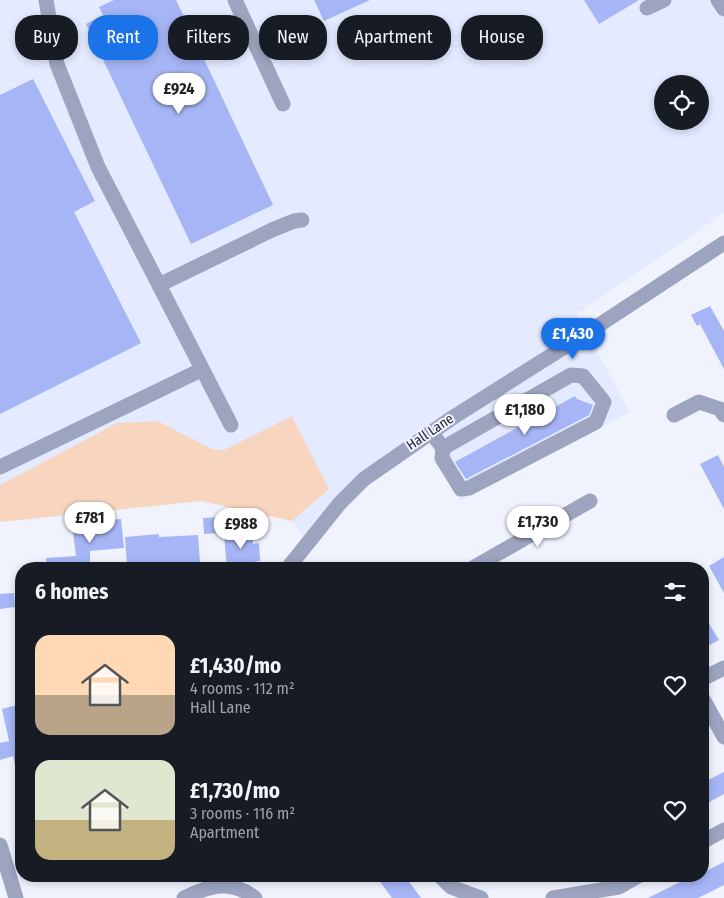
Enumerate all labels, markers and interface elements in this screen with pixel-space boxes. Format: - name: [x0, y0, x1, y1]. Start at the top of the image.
- chip: Buy: [15, 15, 78, 60]
- chip: Rent: [88, 15, 158, 60]
- chip: Filters: [168, 15, 249, 60]
- chip: New: [259, 15, 327, 60]
- chip: Apartment: [337, 15, 451, 60]
- chip: House: [461, 15, 543, 60]
- pin: £924: [149, 72, 209, 115]
- map controls: [654, 75, 709, 130]
- button: locate: [654, 75, 709, 130]
- text: £924: [164, 79, 194, 98]
- pin: £1,430: [532, 318, 614, 360]
- text: £1,430: [552, 324, 594, 343]
- pin: £1,180: [484, 394, 566, 436]
- text: £1,180: [505, 400, 545, 419]
- street label: Hall Lane: [403, 410, 457, 454]
- pin: £781: [60, 502, 120, 544]
- pin: £1,730: [497, 506, 579, 548]
- text: £781: [75, 508, 105, 527]
- pin: £988: [211, 508, 271, 550]
- text: £1,730: [518, 512, 558, 531]
- text: £988: [225, 514, 257, 533]
- icon: filters: [661, 578, 689, 606]
- text: 6 homes: [35, 579, 108, 605]
- text: £1,430/mo: [190, 653, 281, 679]
- icon: home: [75, 655, 135, 715]
- icon: heart: [661, 671, 689, 699]
- text: 4 rooms · 112 m²: [190, 679, 295, 698]
- text: Hall Lane: [190, 698, 251, 717]
- text: £1,730/mo: [190, 778, 280, 804]
- icon: home: [75, 780, 135, 840]
- icon: heart: [661, 796, 689, 824]
- text: 3 rooms · 116 m²: [190, 804, 295, 823]
- text: Apartment: [190, 823, 259, 842]

